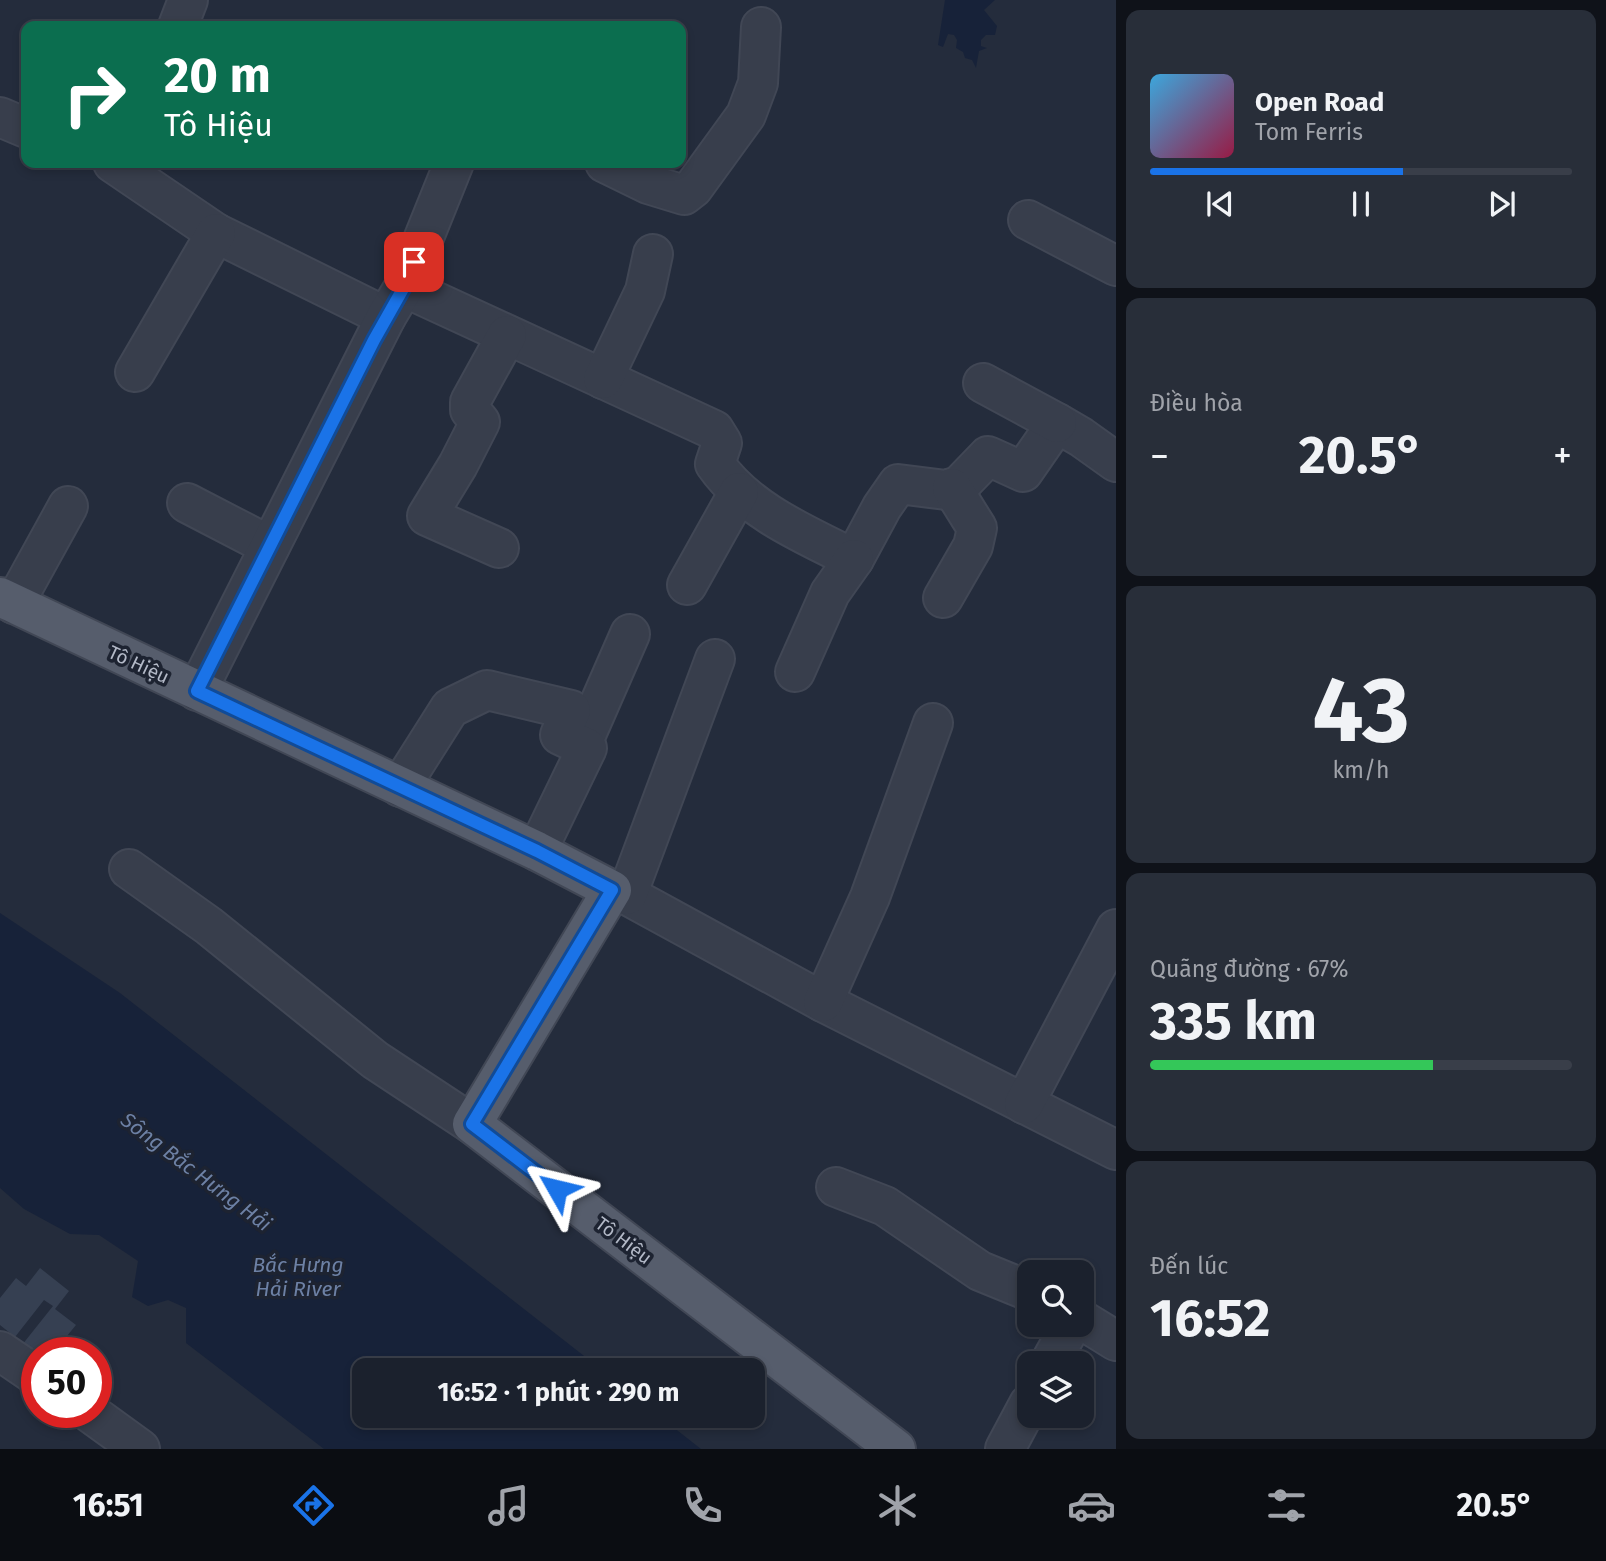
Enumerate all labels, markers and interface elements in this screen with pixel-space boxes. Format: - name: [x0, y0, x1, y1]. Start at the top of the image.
- text: 20 m: [164, 46, 271, 105]
- icon: right: [49, 49, 140, 140]
- text: Open Road: [1255, 87, 1384, 118]
- text: Tô Hiệu: [164, 106, 273, 144]
- text: Tom Ferris: [1255, 118, 1363, 146]
- icon: previous: [1201, 185, 1239, 223]
- icon: pause: [1342, 185, 1380, 223]
- icon: next: [1483, 185, 1521, 223]
- pin: [384, 232, 444, 292]
- icon: arrive: [395, 243, 433, 281]
- text: Điều hòa: [1150, 389, 1243, 417]
- text: 20.5°: [1299, 424, 1423, 487]
- text: −: [1150, 433, 1169, 479]
- text: +: [1553, 433, 1572, 479]
- street label: Tô Hiệu: [105, 640, 173, 689]
- text: 43: [1312, 656, 1410, 765]
- text: km/h: [1333, 756, 1389, 784]
- text: Quãng đường · 67%: [1150, 955, 1349, 983]
- text: 335 km: [1150, 990, 1317, 1053]
- water label: Sông Bắc Hưng Hải: [115, 1106, 277, 1237]
- position arrow: [520, 1152, 594, 1226]
- street label: Tô Hiệu: [591, 1212, 656, 1269]
- water label: Bắc Hưng Hải River: [252, 1252, 344, 1302]
- text: Đến lúc: [1150, 1252, 1228, 1280]
- map controls: [1017, 1260, 1094, 1428]
- button: search: [1017, 1260, 1094, 1337]
- text: 16:52: [1150, 1287, 1270, 1350]
- speed limit sign: 50: [21, 1337, 112, 1428]
- button: layers: [1017, 1351, 1094, 1428]
- text: 16:52 · 1 phút · 290 m: [437, 1377, 680, 1408]
- icon: directions: [289, 1481, 338, 1530]
- icon: music: [484, 1481, 533, 1530]
- icon: phone: [678, 1481, 727, 1530]
- icon: climate: [873, 1481, 922, 1530]
- icon: car: [1067, 1481, 1116, 1530]
- icon: filters: [1262, 1481, 1311, 1530]
- text: 16:51: [73, 1486, 144, 1524]
- text: 20.5°: [1456, 1486, 1533, 1524]

